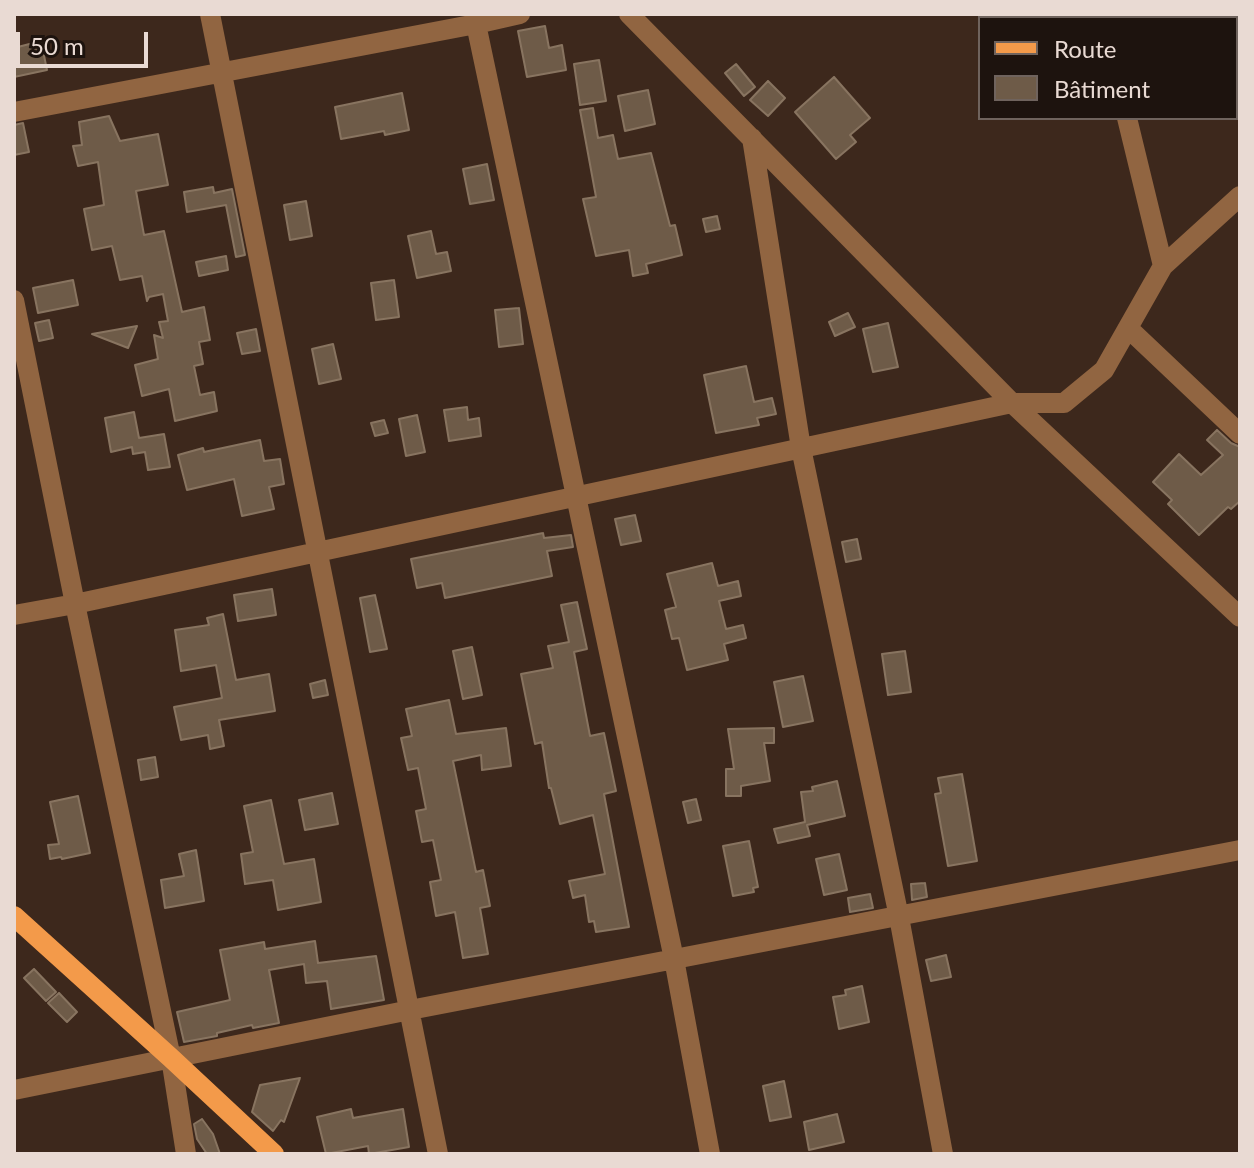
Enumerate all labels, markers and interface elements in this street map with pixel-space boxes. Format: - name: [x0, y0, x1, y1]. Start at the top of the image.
- scale bar: [20, 16, 152, 66]
- legend: [978, 16, 1238, 120]
- text: 50 m: [30, 31, 84, 60]
- text: Route: [1054, 34, 1116, 63]
- text: Bâtiment: [1054, 74, 1150, 103]

